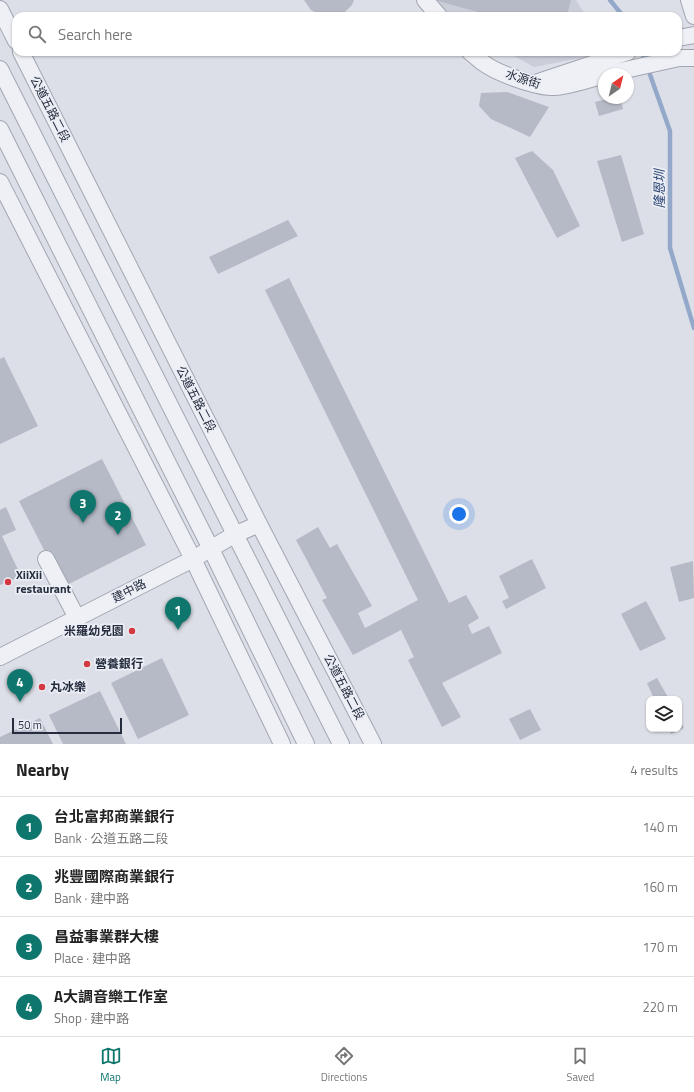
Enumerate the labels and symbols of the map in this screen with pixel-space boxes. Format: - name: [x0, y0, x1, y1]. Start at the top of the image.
- street label: 水源街: [503, 64, 543, 93]
- north arrow: [598, 68, 634, 104]
- street label: 公道五路二段: [26, 72, 75, 145]
- water label: 隆恩圳: [649, 168, 669, 209]
- street label: 公道五路二段: [172, 362, 221, 435]
- pin: 3: [70, 490, 96, 523]
- pin: 2: [105, 502, 131, 535]
- your location: [449, 504, 469, 524]
- place label: XiiXii restaurant: [16, 565, 72, 598]
- street label: 建中路: [108, 574, 149, 607]
- marker: XiiXii restaurant: [3, 577, 13, 587]
- pin: 1: [165, 597, 191, 630]
- place label: 米羅幼兒園: [64, 621, 124, 640]
- marker: 米羅幼兒園: [127, 626, 137, 636]
- street label: 公道五路二段: [319, 651, 370, 723]
- place label: 營養銀行: [95, 654, 143, 673]
- marker: 營養銀行: [82, 659, 92, 669]
- pin: 4: [7, 669, 33, 702]
- place label: 丸冰樂: [50, 677, 86, 696]
- marker: 丸冰樂: [37, 682, 47, 692]
- scale bar: [12, 716, 122, 735]

